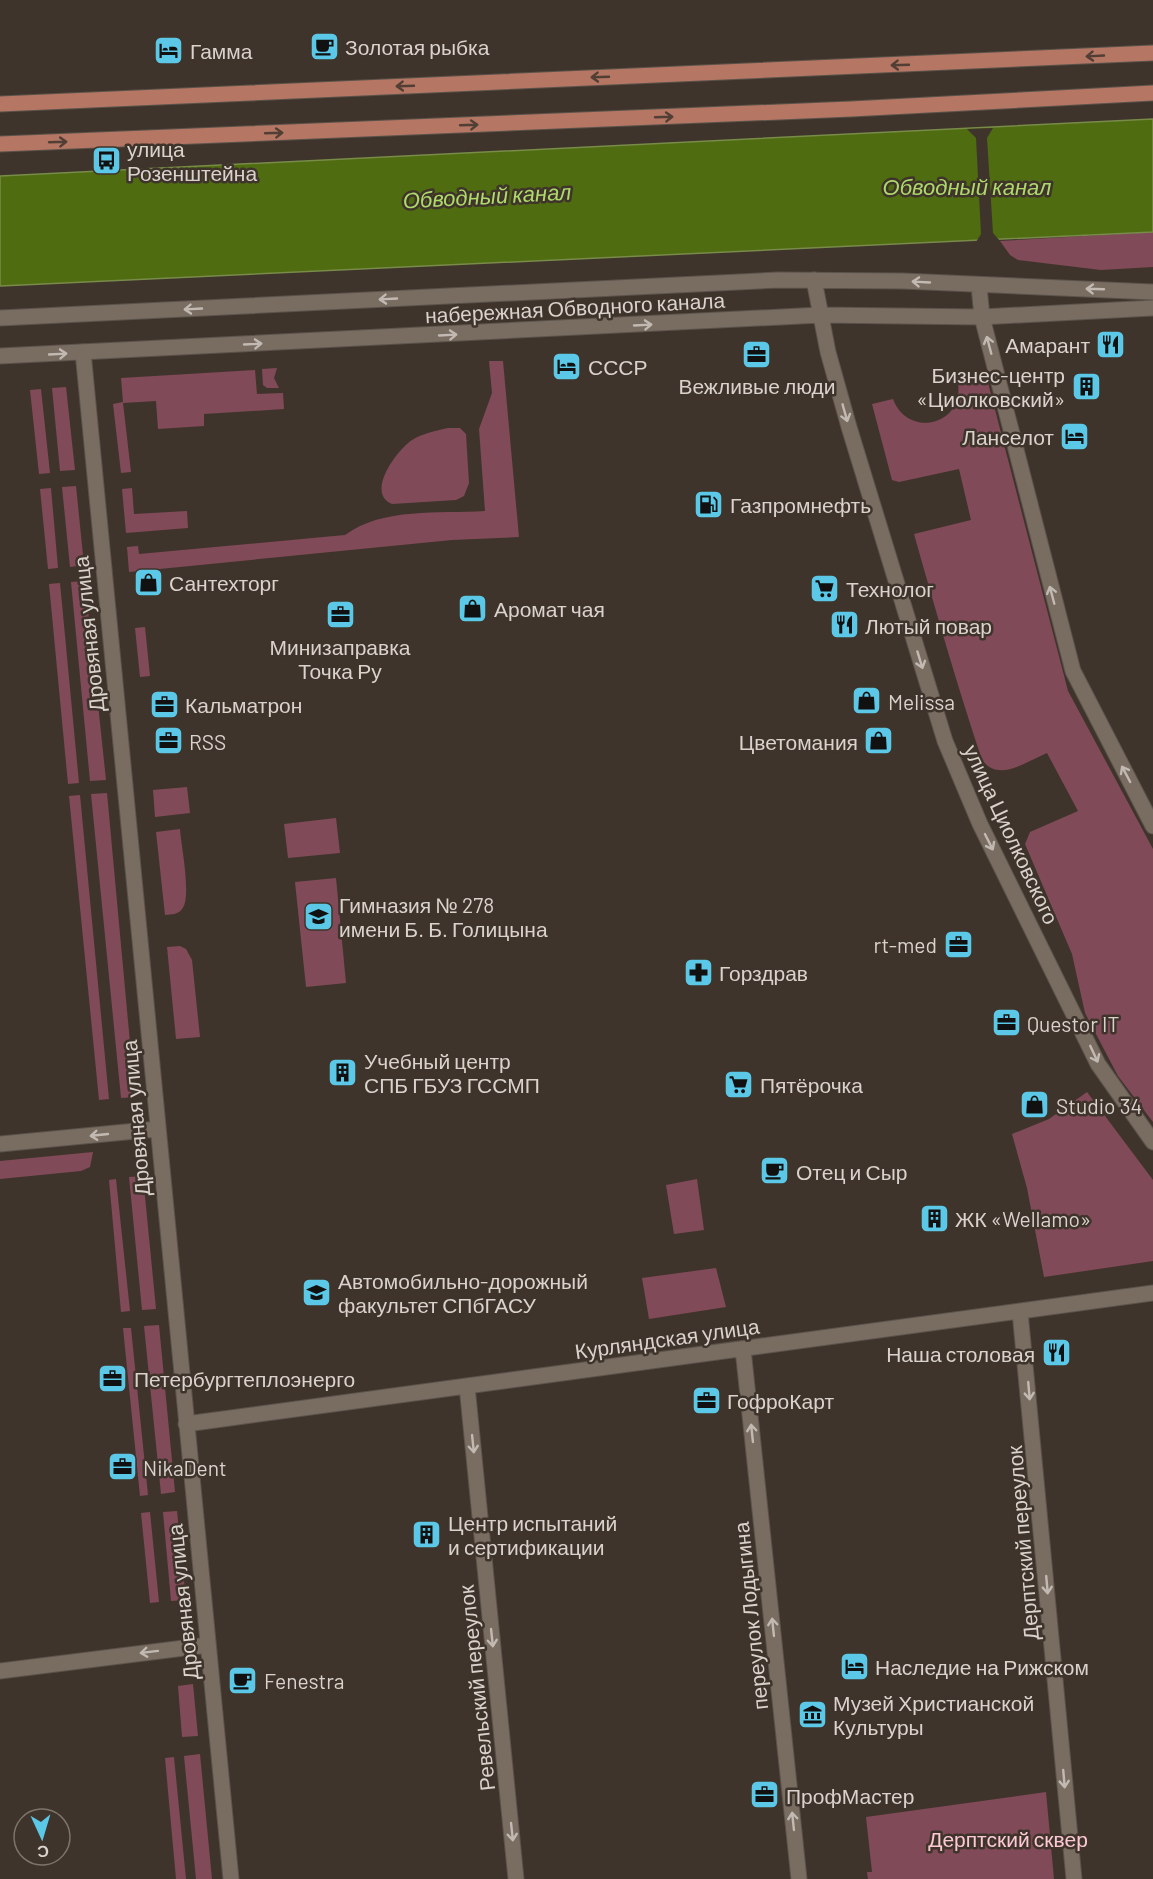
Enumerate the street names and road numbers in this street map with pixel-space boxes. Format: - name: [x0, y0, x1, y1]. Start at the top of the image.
- street label: набережная Обводного канала: [424, 287, 726, 327]
- street label: Дровяная улица: [67, 555, 109, 713]
- street label: улица Циолковского: [959, 740, 1065, 928]
- street label: Дровяная улица: [116, 1039, 154, 1197]
- street label: Курляндская улица: [573, 1313, 761, 1363]
- street label: Дерптский переулок: [1001, 1444, 1043, 1641]
- street label: переулок Лодыгина: [728, 1521, 772, 1711]
- street label: Дровяная улица: [161, 1523, 203, 1681]
- street label: Ревельский переулок: [453, 1583, 499, 1792]

